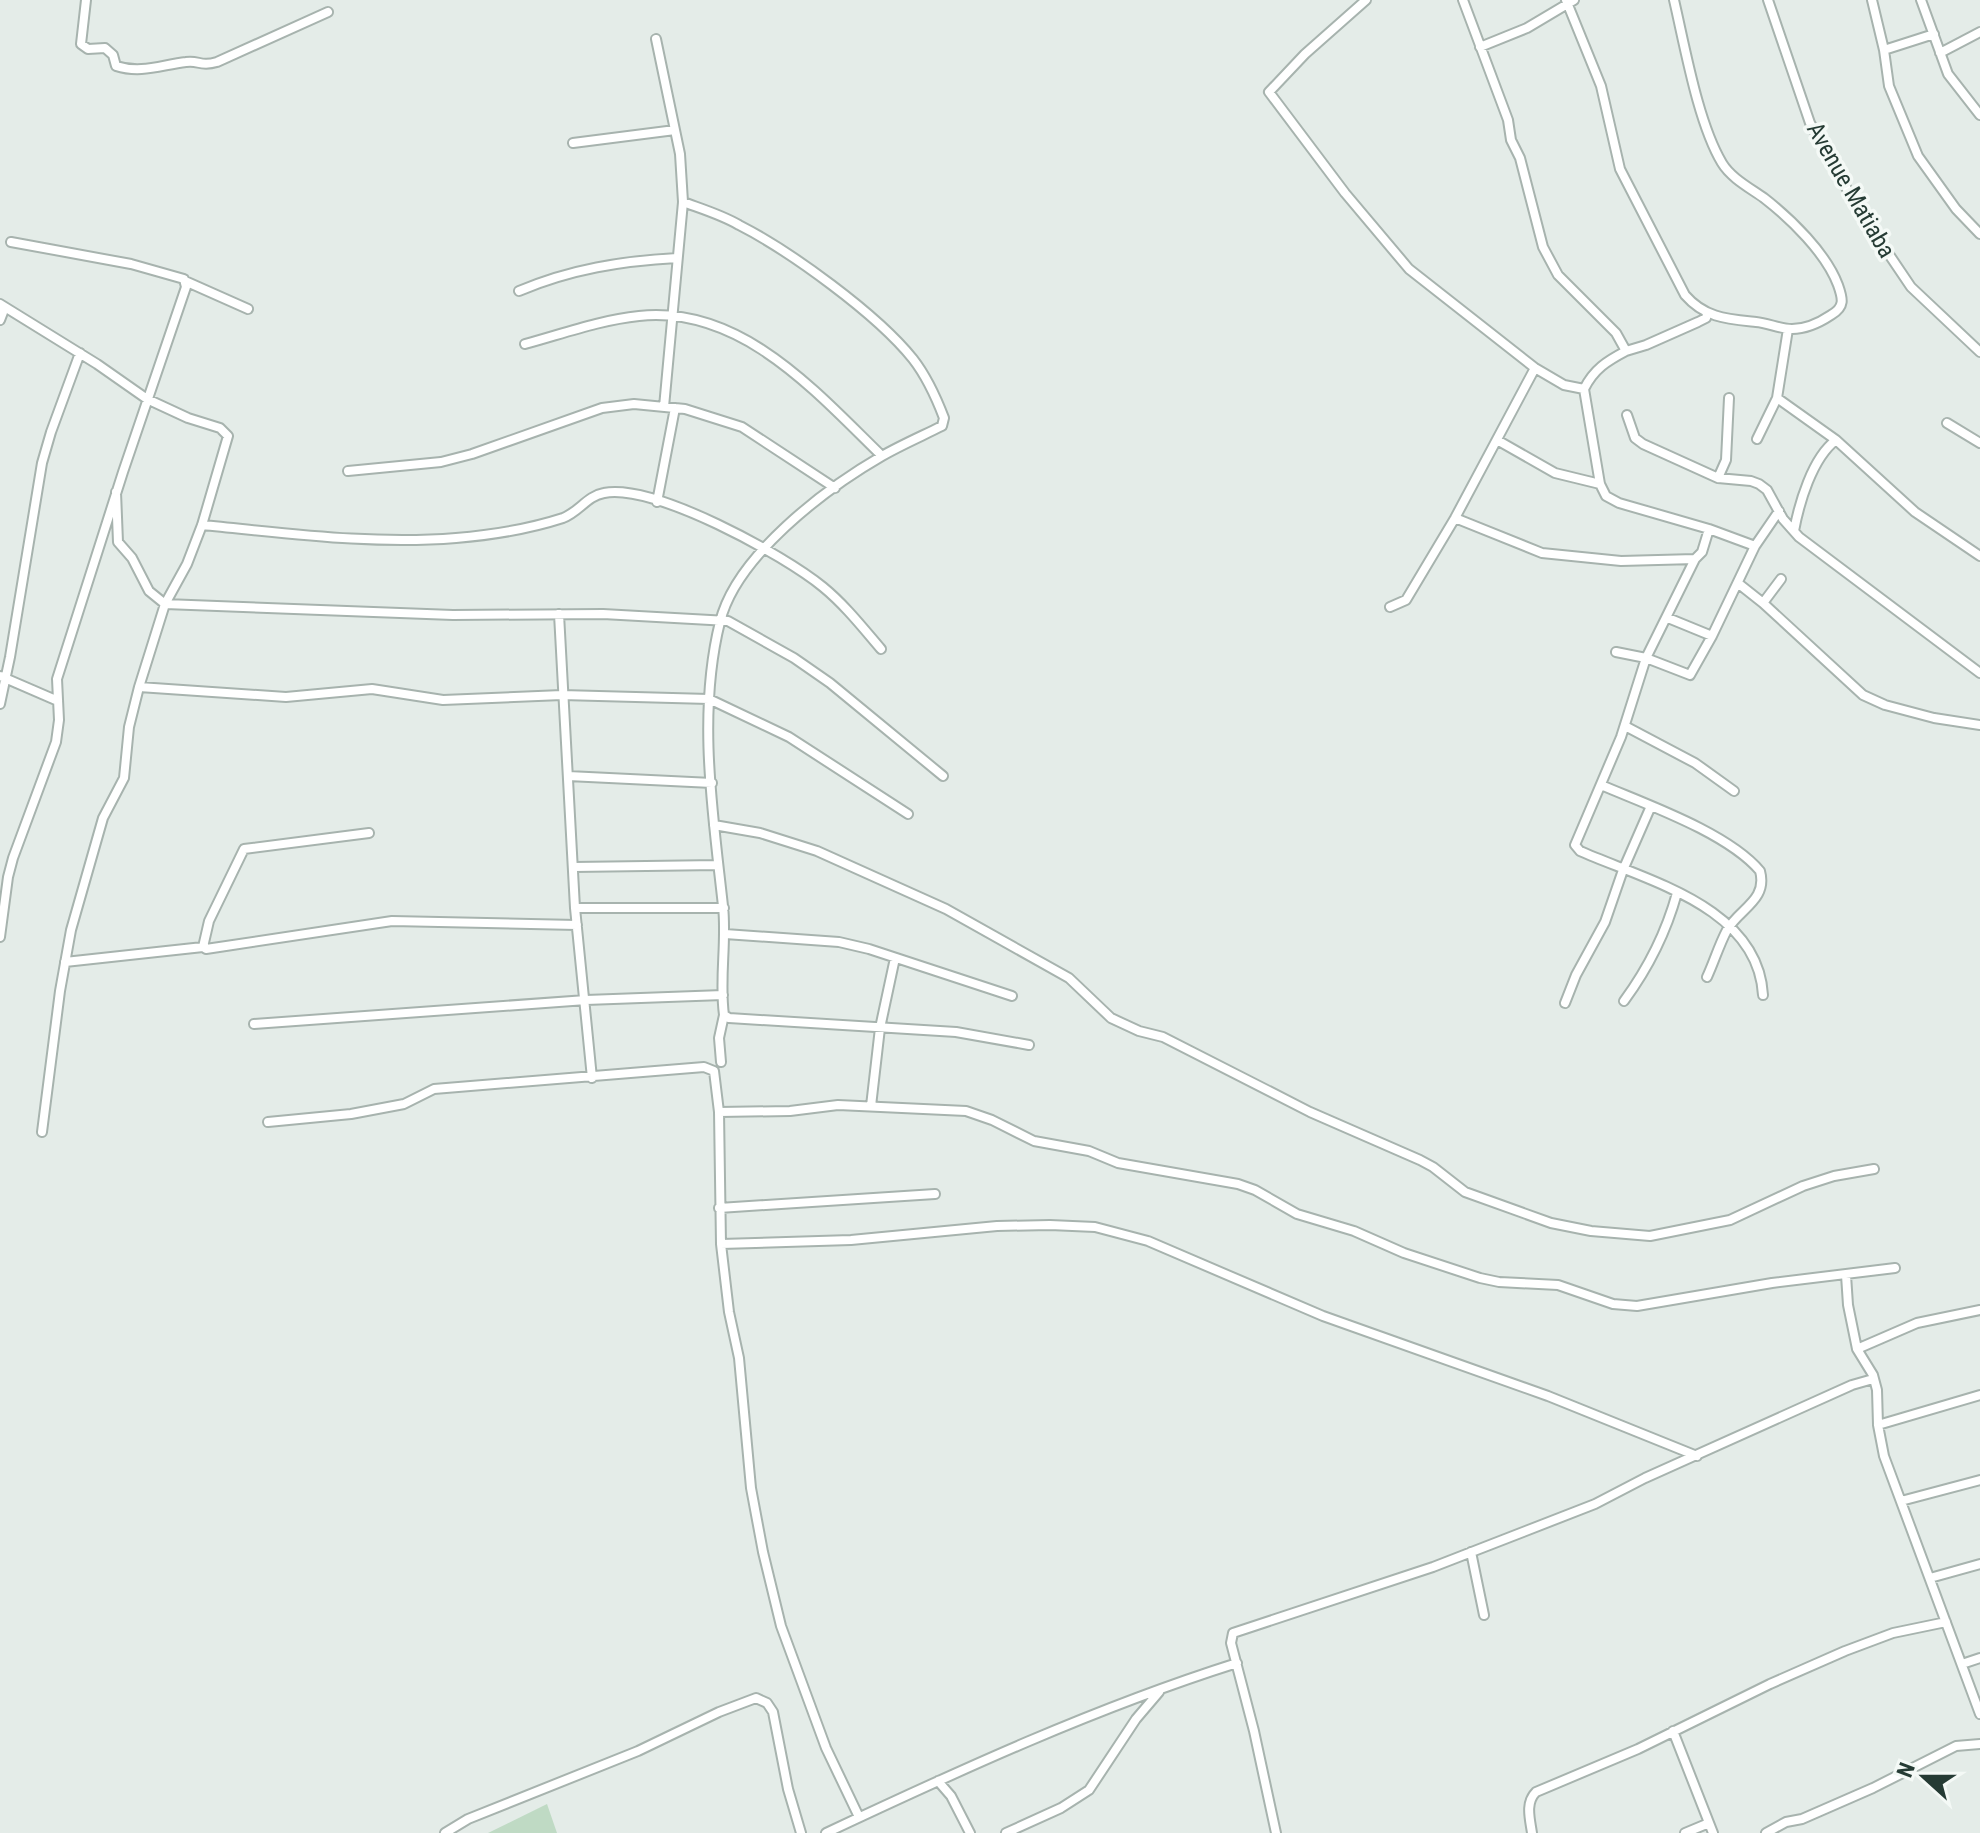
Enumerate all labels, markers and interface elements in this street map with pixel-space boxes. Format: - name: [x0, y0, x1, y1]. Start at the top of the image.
- street label: Avenue Matiaba: [1801, 117, 1901, 263]
- north arrow: [1884, 1737, 1964, 1817]
- text: N: [1892, 1759, 1920, 1781]

